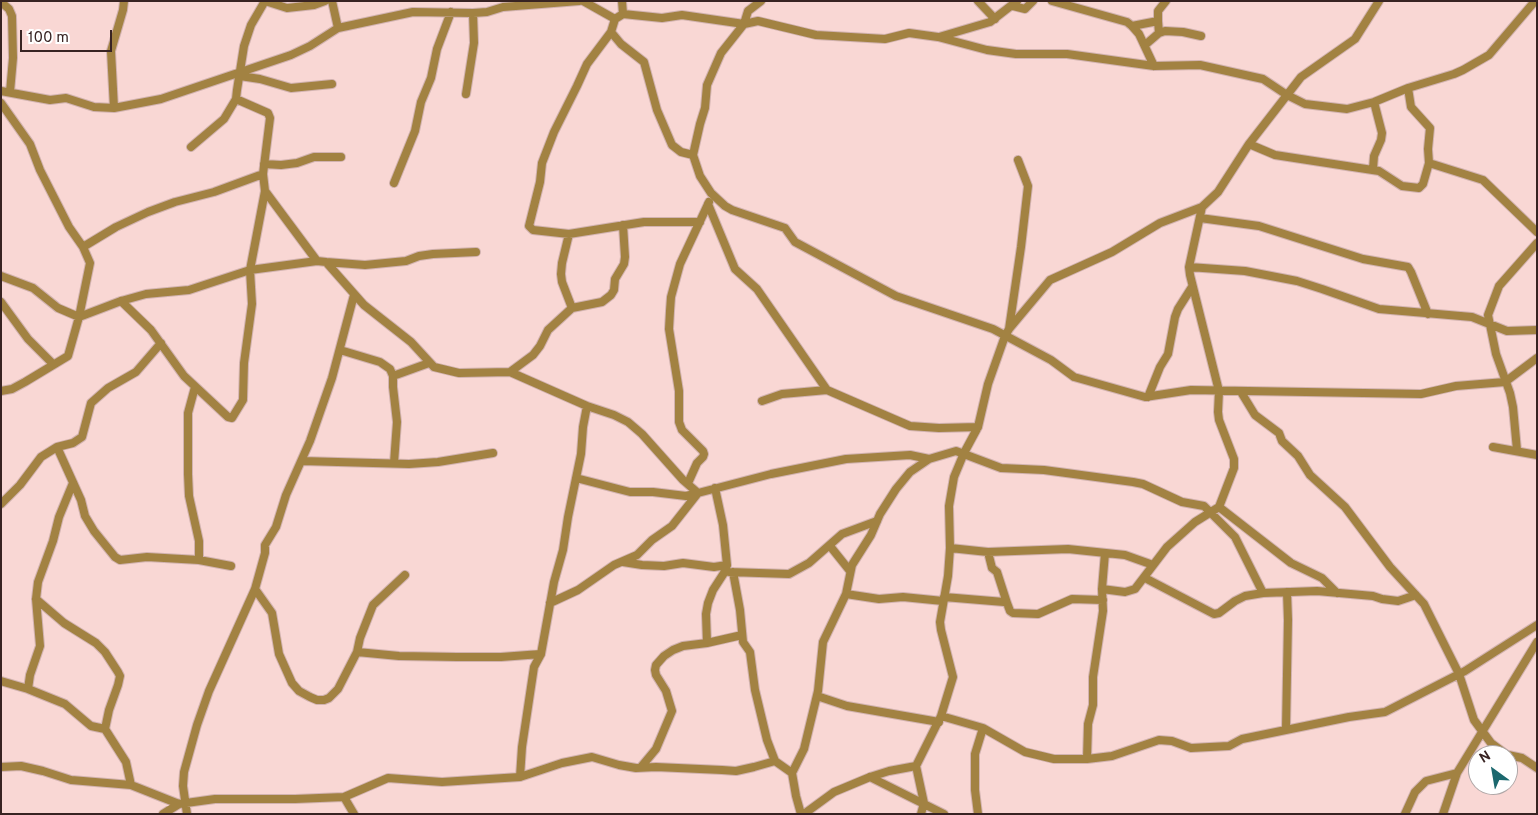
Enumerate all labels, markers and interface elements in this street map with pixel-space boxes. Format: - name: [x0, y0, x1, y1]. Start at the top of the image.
- scale bar: [22, 20, 115, 52]
- text: 100 m: [28, 29, 69, 48]
- north arrow: [1468, 745, 1518, 795]
- text: N: [1477, 748, 1494, 768]

